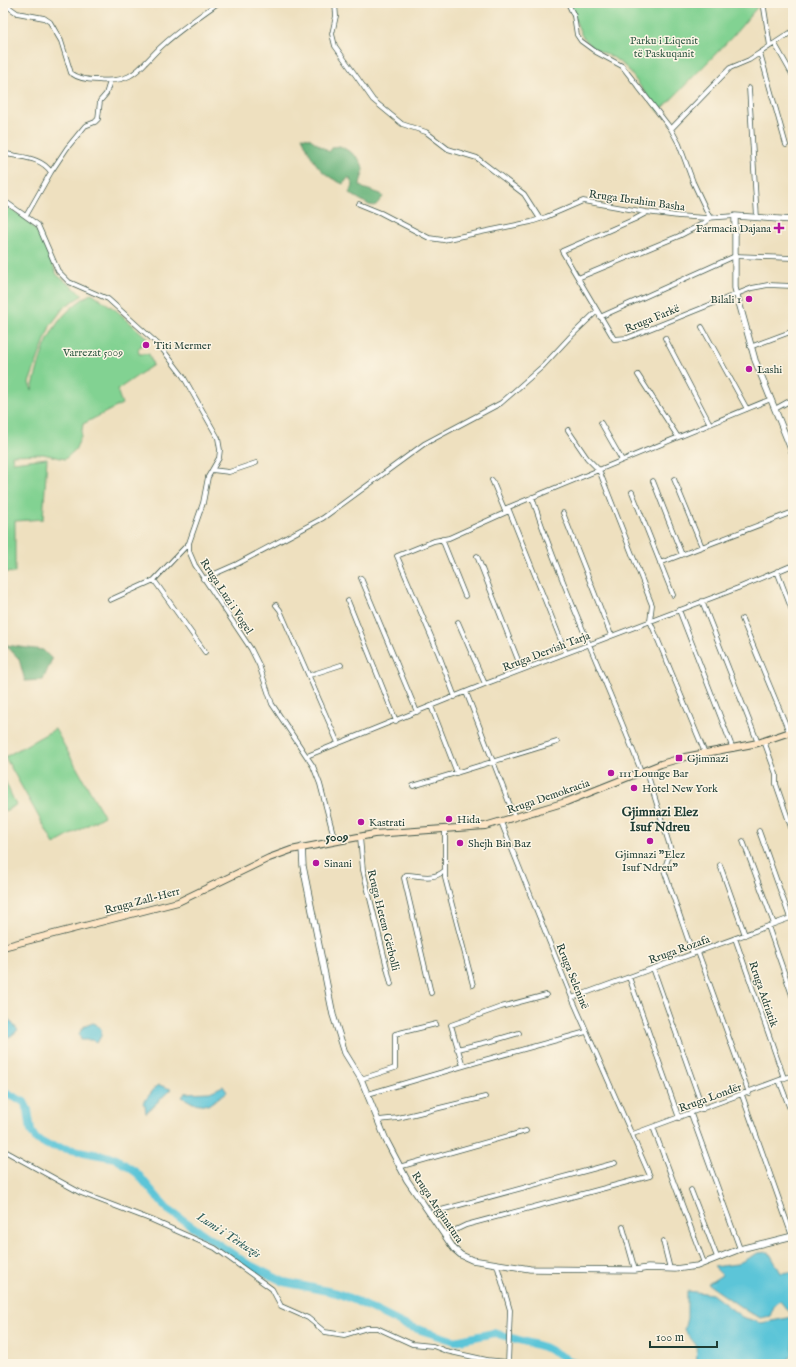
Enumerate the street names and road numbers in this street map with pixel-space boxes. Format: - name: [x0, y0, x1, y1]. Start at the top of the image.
- street label: Rruga Ibrahim Basha: [588, 187, 686, 215]
- street label: Rruga Farkë: [623, 302, 682, 336]
- street label: Rruga Luzi i Vogel: [197, 556, 256, 637]
- street label: Rruga Dervish Tarja: [501, 629, 592, 675]
- street label: Rruga Demokracia: [505, 776, 592, 818]
- street label: Rruga Hetem Gërbolli: [364, 868, 402, 972]
- street label: Rruga Zall-Herr: [103, 884, 181, 918]
- street label: Rruga Rozafa: [647, 932, 712, 967]
- street label: Rruga Seleninë: [553, 941, 592, 1011]
- street label: Rruga Adriatik: [745, 960, 781, 1029]
- street label: Rruga Londër: [677, 1080, 744, 1116]
- street label: Rruga Argjinatura: [408, 1169, 466, 1246]

